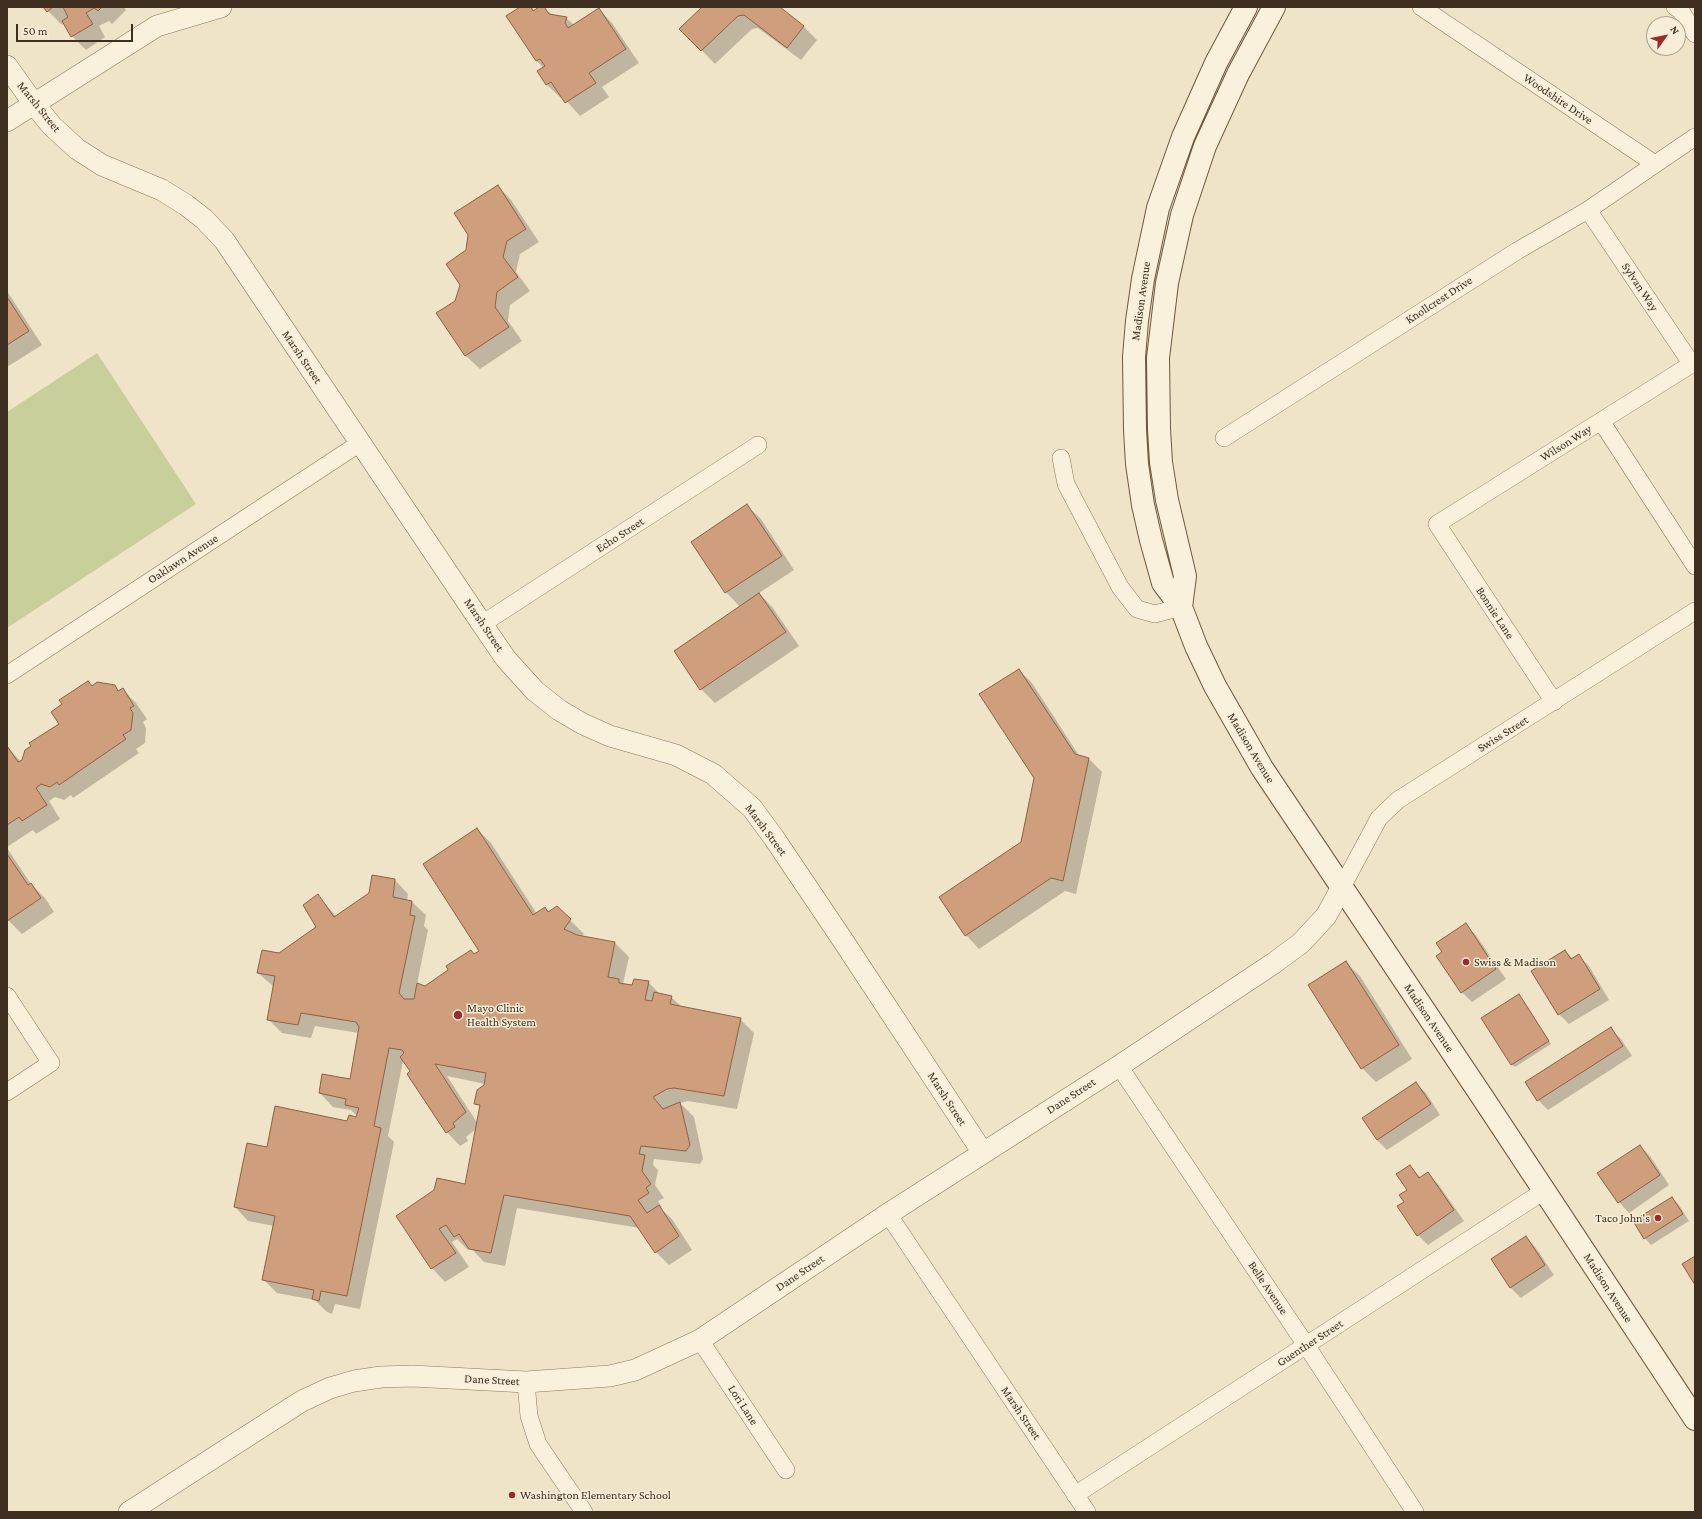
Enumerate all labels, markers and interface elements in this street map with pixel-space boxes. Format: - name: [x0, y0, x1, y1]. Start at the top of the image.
- scale bar: [18, 16, 135, 42]
- north arrow: [1646, 16, 1686, 56]
- text: 50 m: [23, 24, 47, 38]
- text: N: [1668, 24, 1682, 36]
- street label: Woodshire Drive: [1521, 70, 1595, 128]
- street label: Marsh Street: [14, 79, 64, 135]
- street label: Sylvan Way: [1619, 260, 1661, 314]
- street label: Madison Avenue: [1128, 261, 1154, 341]
- street label: Knollcrest Drive: [1403, 273, 1475, 327]
- street label: Marsh Street: [279, 328, 325, 386]
- street label: Wilson Way: [1538, 422, 1594, 464]
- street label: Echo Street: [593, 514, 647, 556]
- street label: Oaklawn Avenue: [145, 531, 221, 587]
- street label: Bonnie Lane: [1473, 584, 1517, 642]
- street label: Marsh Street: [461, 596, 507, 654]
- street label: Madison Avenue: [1224, 710, 1278, 786]
- street label: Swiss Street: [1475, 713, 1531, 755]
- street label: Marsh Street: [742, 801, 790, 859]
- place label: Swiss & Madison: [1474, 955, 1556, 969]
- marker: Swiss & Madison: [1461, 957, 1471, 967]
- street label: Madison Avenue: [1401, 981, 1457, 1055]
- place label: Mayo Clinic Health System: [467, 1001, 536, 1029]
- marker: Mayo Clinic Health System: [452, 1009, 464, 1021]
- street label: Marsh Street: [924, 1069, 970, 1129]
- street label: Dane Street: [1044, 1075, 1098, 1117]
- place label: Taco John's: [1595, 1211, 1650, 1225]
- marker: Taco John's: [1653, 1213, 1663, 1223]
- street label: Dane Street: [773, 1251, 827, 1295]
- street label: Madison Avenue: [1580, 1251, 1636, 1325]
- street label: Belle Avenue: [1245, 1259, 1291, 1317]
- street label: Guenther Street: [1274, 1316, 1346, 1370]
- street label: Dane Street: [464, 1371, 520, 1389]
- street label: Lori Lane: [725, 1382, 761, 1428]
- street label: Marsh Street: [998, 1384, 1044, 1442]
- place label: Washington Elementary School: [520, 1488, 671, 1502]
- marker: Washington Elementary School: [507, 1490, 517, 1500]

